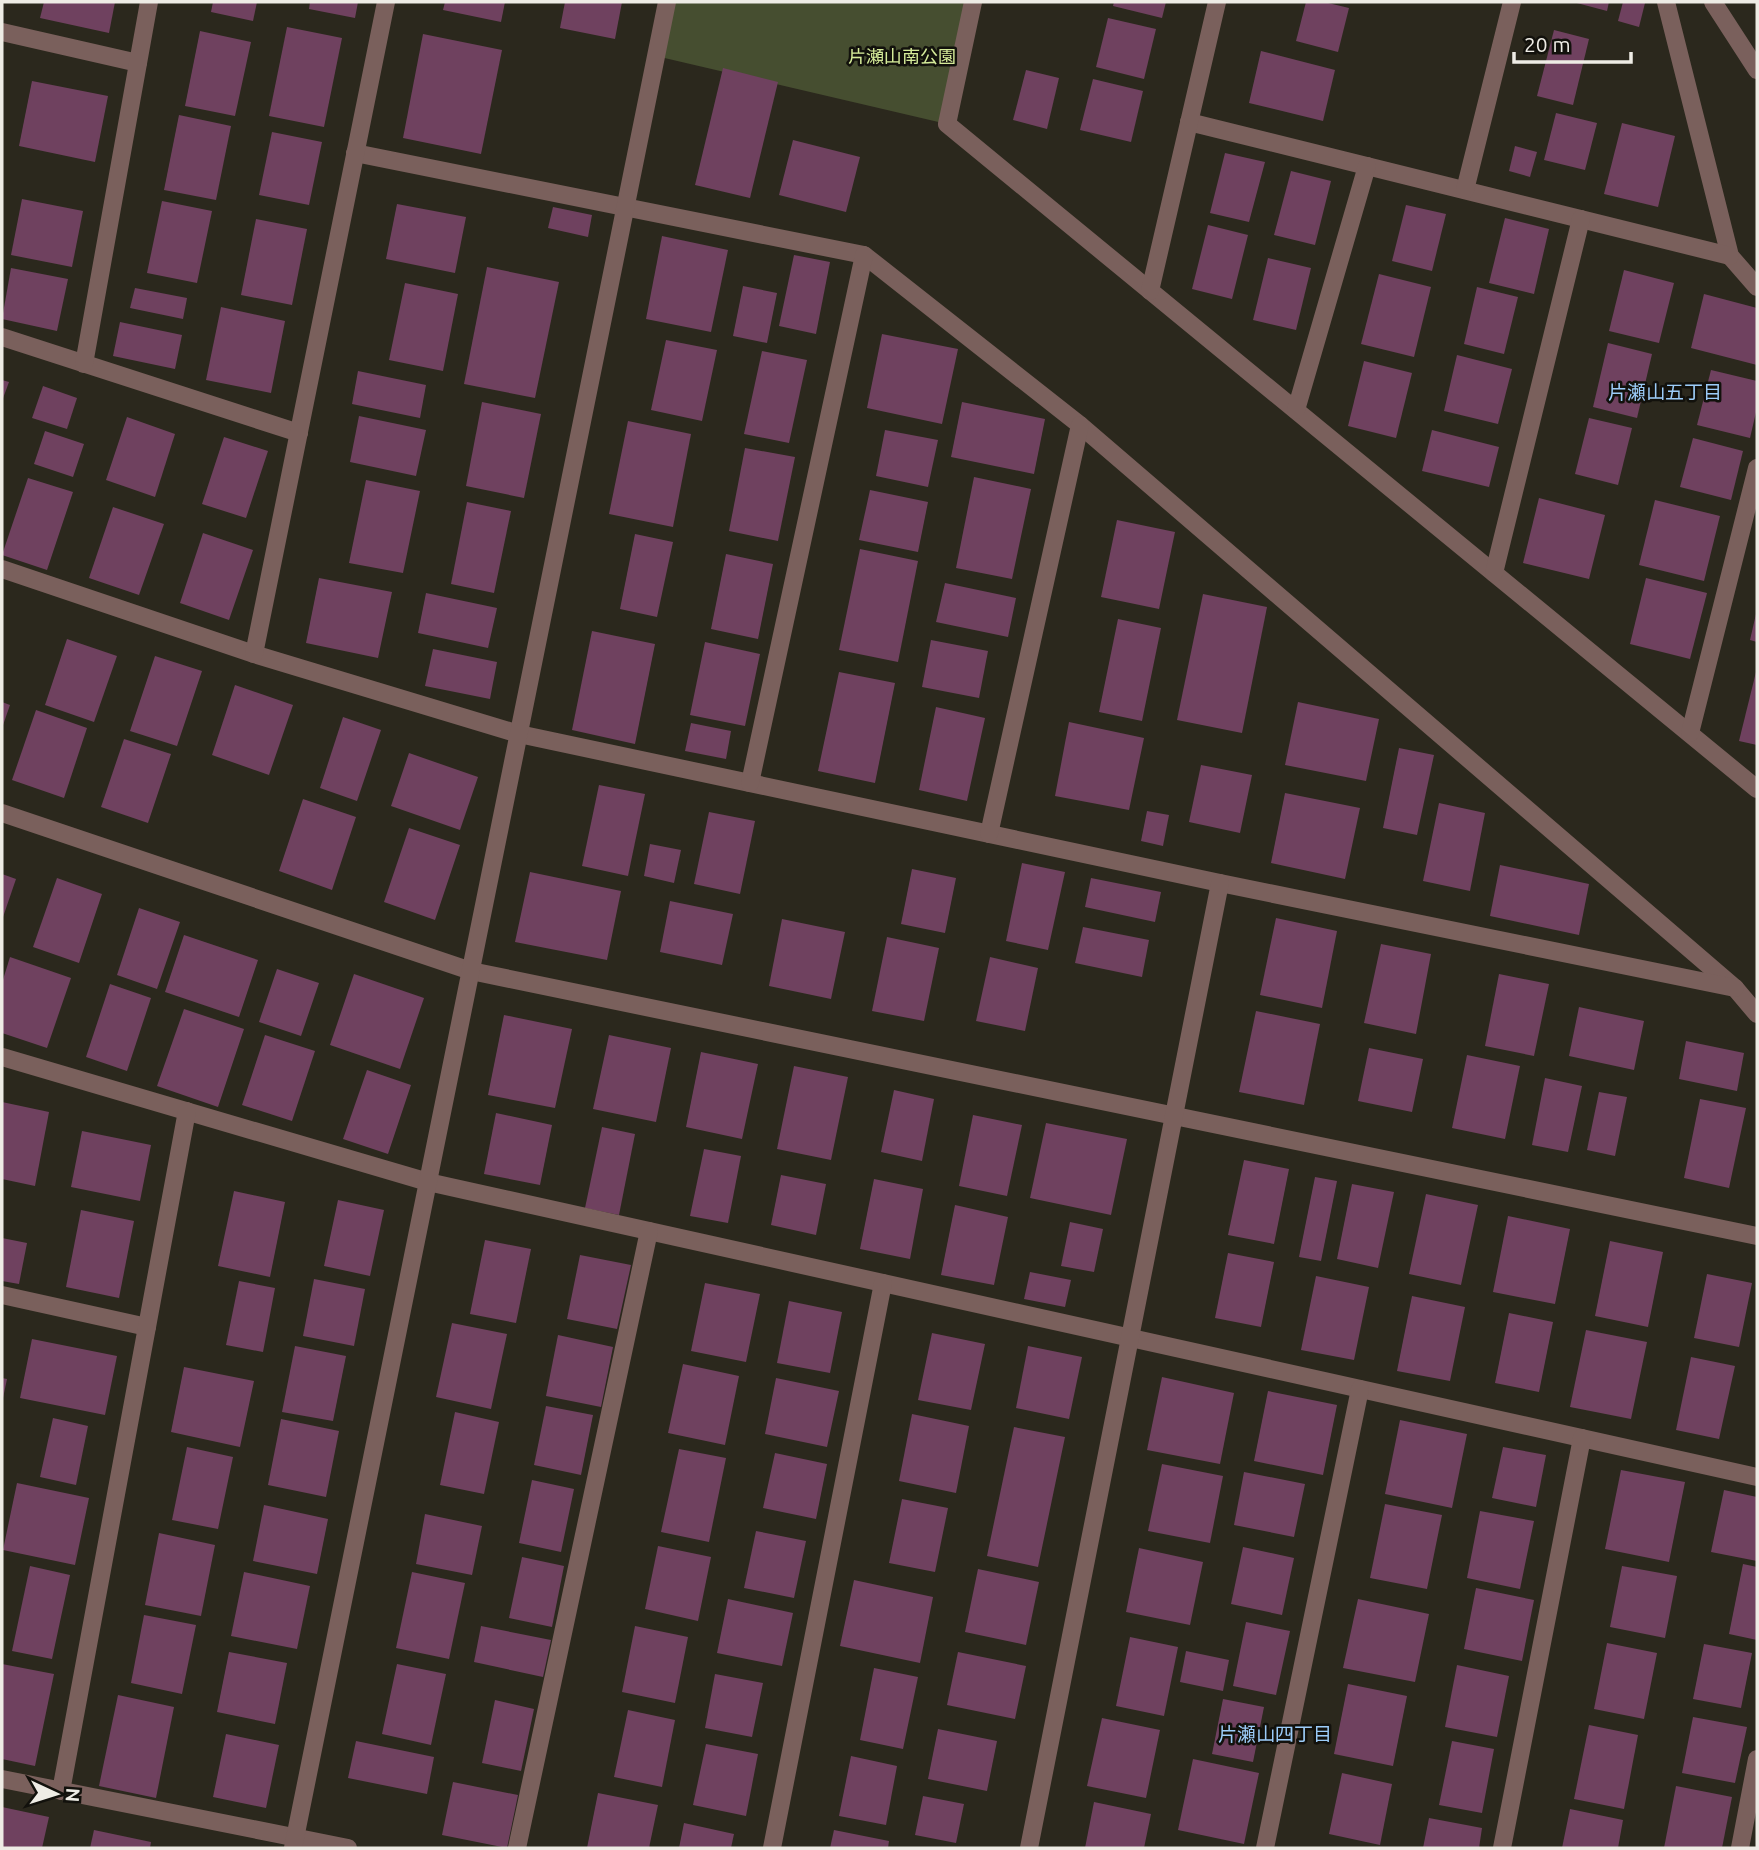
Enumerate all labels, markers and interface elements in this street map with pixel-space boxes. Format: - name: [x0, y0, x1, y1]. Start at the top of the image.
- scale bar: [1514, 21, 1631, 65]
- text: 20 m: [1524, 32, 1571, 56]
- park label: 片瀬山南公園: [848, 46, 956, 66]
- district label: 片瀬山五丁目: [1608, 381, 1722, 403]
- district label: 片瀬山四丁目: [1218, 1723, 1332, 1745]
- north arrow: [21, 1759, 91, 1829]
- text: N: [61, 1787, 84, 1803]

